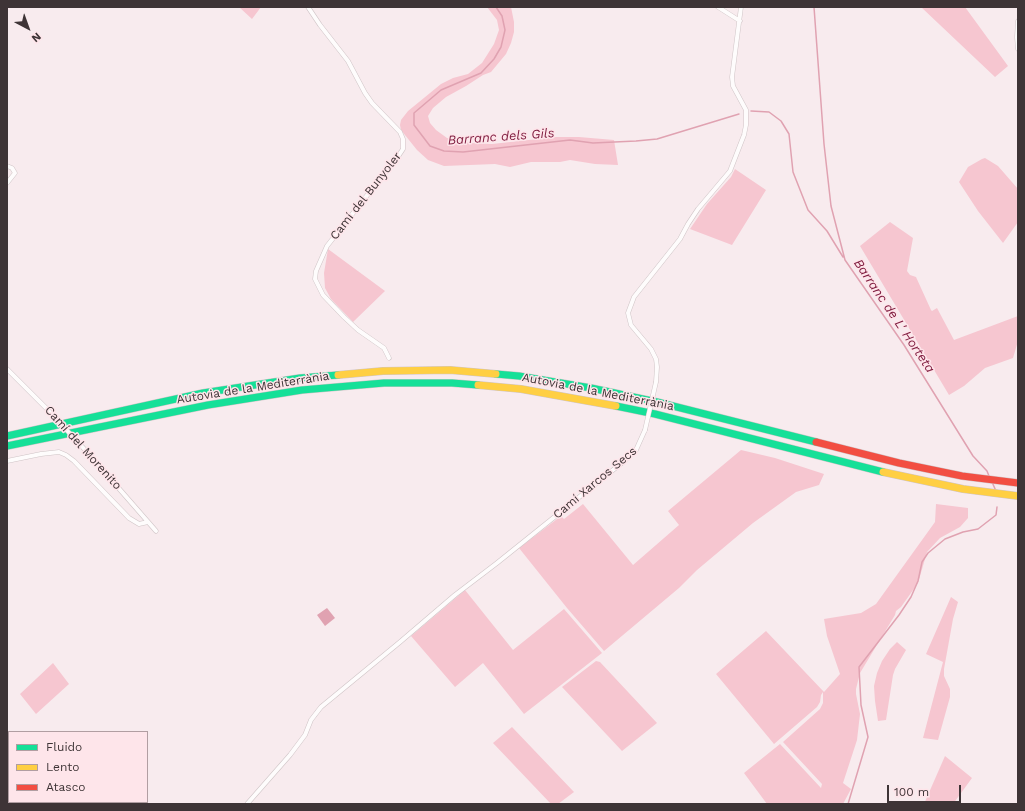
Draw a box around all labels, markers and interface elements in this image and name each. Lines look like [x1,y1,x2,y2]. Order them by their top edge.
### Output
north arrow [8,8,48,48]
text: N [29,30,44,45]
water label: Barranc dels Gils [447,125,555,149]
street label: Camí del Bunyoler [327,149,405,243]
water label: Barranc de L' Horteta [850,256,938,376]
street label: Autovia de la Mediterrània [176,369,330,407]
street label: Autovia de la Mediterrània [521,370,675,414]
street label: Camí del Morenito [42,403,124,493]
street label: Camí Xarcos Secs [550,444,640,522]
legend [8,731,148,803]
text: Fluido [46,740,82,754]
text: Lento [46,760,80,774]
scale bar [889,777,963,803]
text: Atasco [46,780,86,794]
text: 100 m [894,785,929,799]

